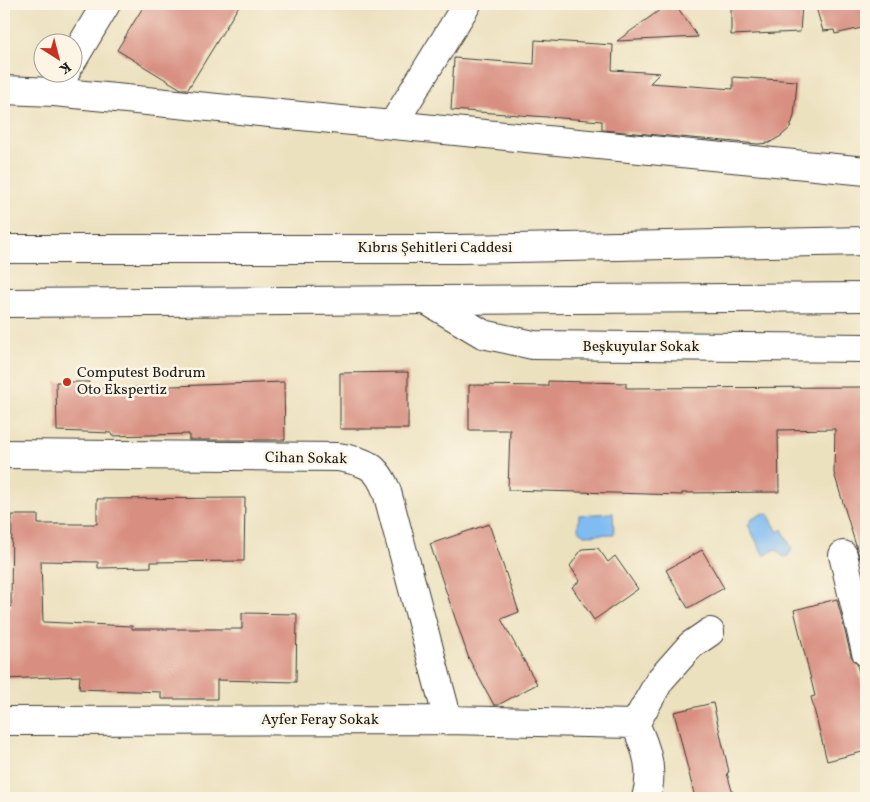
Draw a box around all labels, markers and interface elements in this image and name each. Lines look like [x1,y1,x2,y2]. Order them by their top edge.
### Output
north arrow [32,32,82,82]
text: K [55,57,74,78]
street label: Kıbrıs Şehitleri Caddesi [358,238,512,259]
street label: Beşkuyular Sokak [583,337,699,358]
place label: Computest Bodrum Oto Ekspertiz [77,363,206,401]
marker: Computest Bodrum Oto Ekspertiz [61,376,73,388]
street label: Cihan Sokak [265,448,347,470]
street label: Ayfer Feray Sokak [261,710,379,731]

